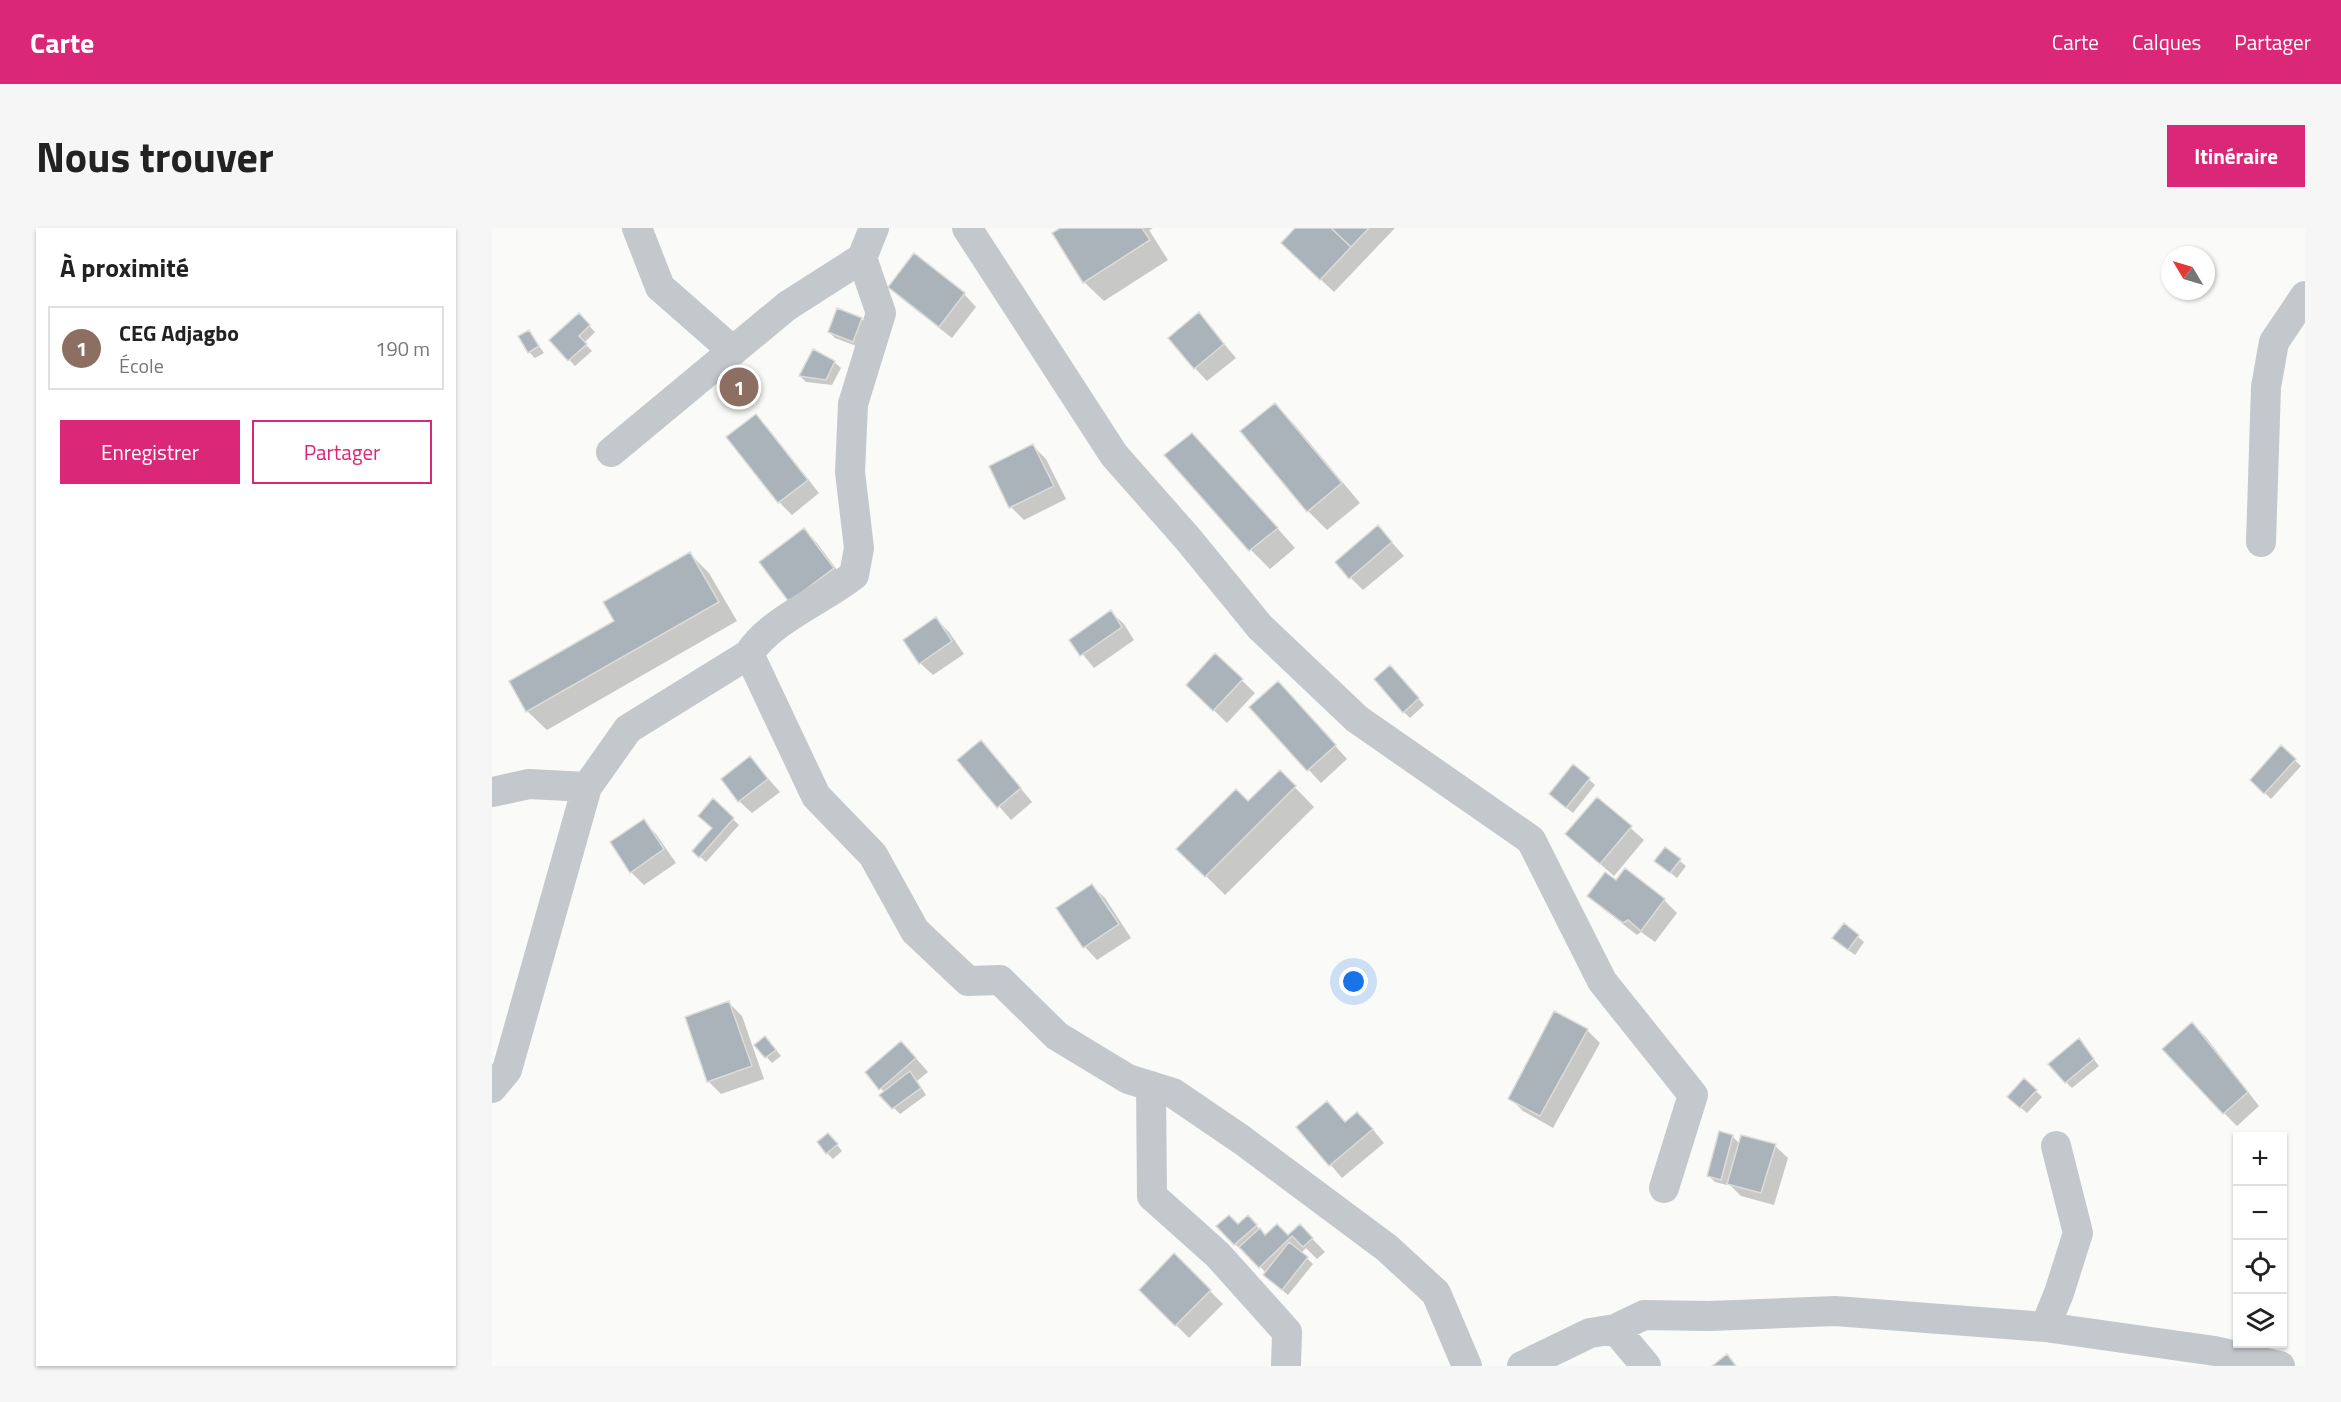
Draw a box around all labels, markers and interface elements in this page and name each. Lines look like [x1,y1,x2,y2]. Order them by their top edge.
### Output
text: Carte [30,21,94,64]
text: Carte [2052,26,2099,58]
text: Calques [2132,26,2201,58]
text: Partager [2234,26,2311,58]
text: Nous trouver [36,124,274,188]
button: Itinéraire [2167,125,2305,187]
north arrow [2161,246,2215,300]
text: À proximité [60,248,189,287]
text: CEG Adjagbo [119,316,239,350]
text: 1 [76,333,87,364]
text: 190 m [375,333,430,364]
text: École [119,350,164,381]
pin: 1 [720,364,758,410]
button: Enregistrer [60,420,240,484]
button: Partager [252,420,432,484]
your location [1339,967,1368,996]
map controls [2233,1132,2287,1348]
button: + [2233,1132,2287,1186]
button: − [2233,1186,2287,1240]
button: locate [2233,1240,2287,1294]
button: layers [2233,1294,2287,1348]

